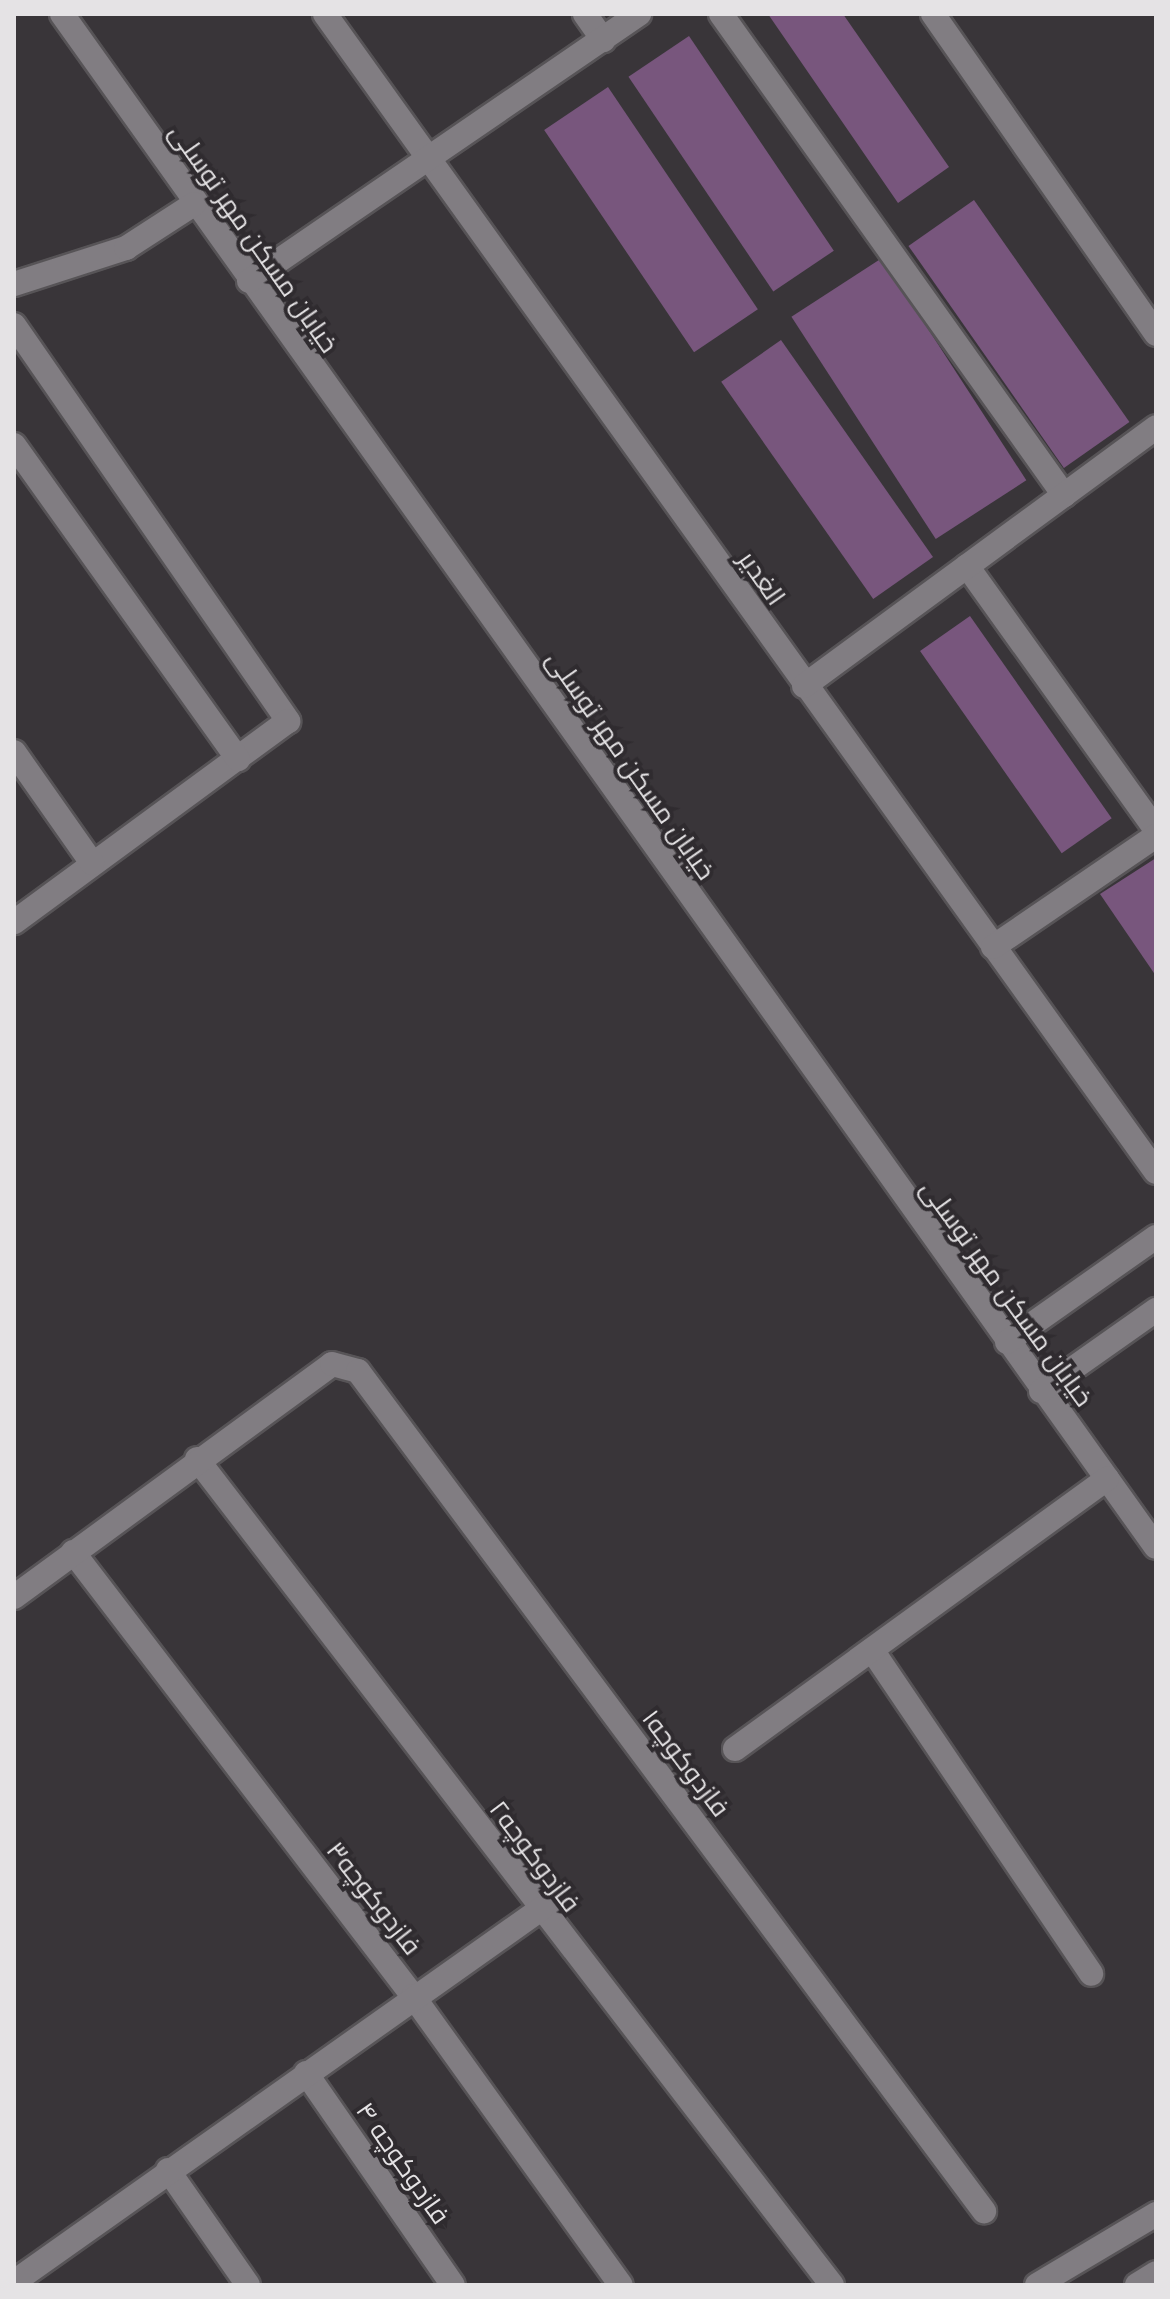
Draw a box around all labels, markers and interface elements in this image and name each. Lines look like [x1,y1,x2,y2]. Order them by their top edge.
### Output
street label: خیابان مسکن مهر توسلی [163,117,345,359]
street label: الغدیر [732,545,792,611]
street label: خیابان مسکن مهر توسلی [540,644,722,886]
street label: خیابان مسکن مهر توسلی [914,1174,1100,1412]
street label: فازدوکوچه۱ [636,1703,736,1823]
street label: فازدوکوچه۲ [483,1794,587,1918]
street label: فازدوکوچه۳ [320,1835,428,1961]
street label: فازدوکوچه ۴ [350,2096,456,2230]

